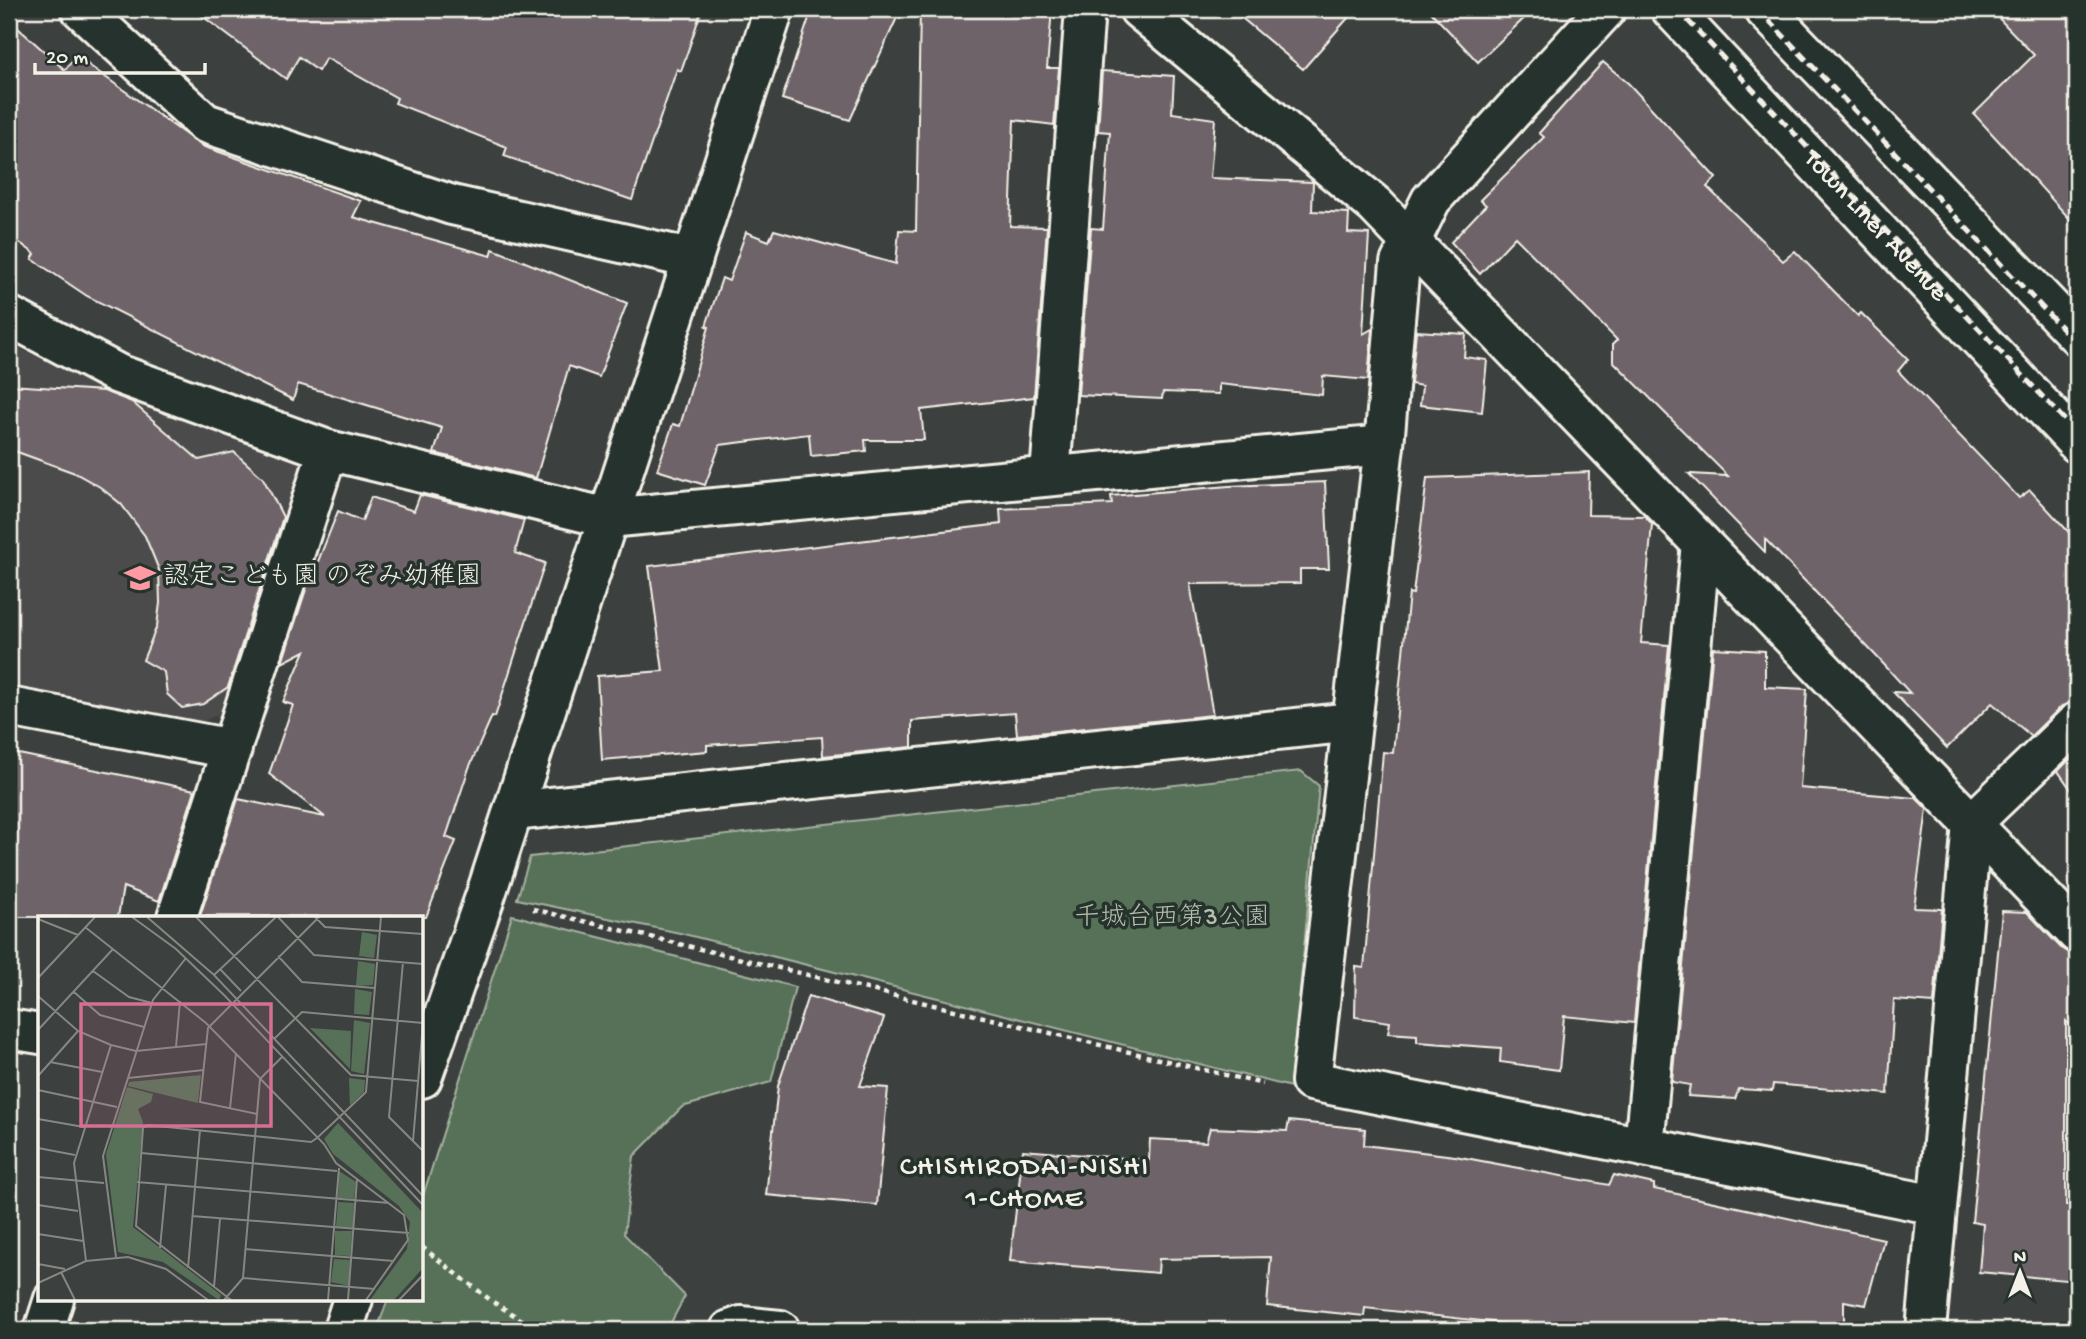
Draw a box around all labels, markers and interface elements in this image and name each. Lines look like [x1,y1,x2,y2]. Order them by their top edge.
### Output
scale bar [35,32,205,76]
text: 20 m [46,47,88,72]
street label: Town Liner Avenue [1795,143,1954,309]
school or university icon: 認定こども園 のぞみ幼稚園 [123,561,157,595]
place label: 認定こども園 のぞみ幼稚園 [163,562,481,594]
park label: 千城台西第3公園 [1074,902,1270,935]
inset map [38,916,424,1300]
district label: CHISHIRODAI-NISHI 1-CHOME [900,1152,1150,1217]
north arrow [1984,1238,2054,1308]
text: N [2014,1247,2026,1270]

